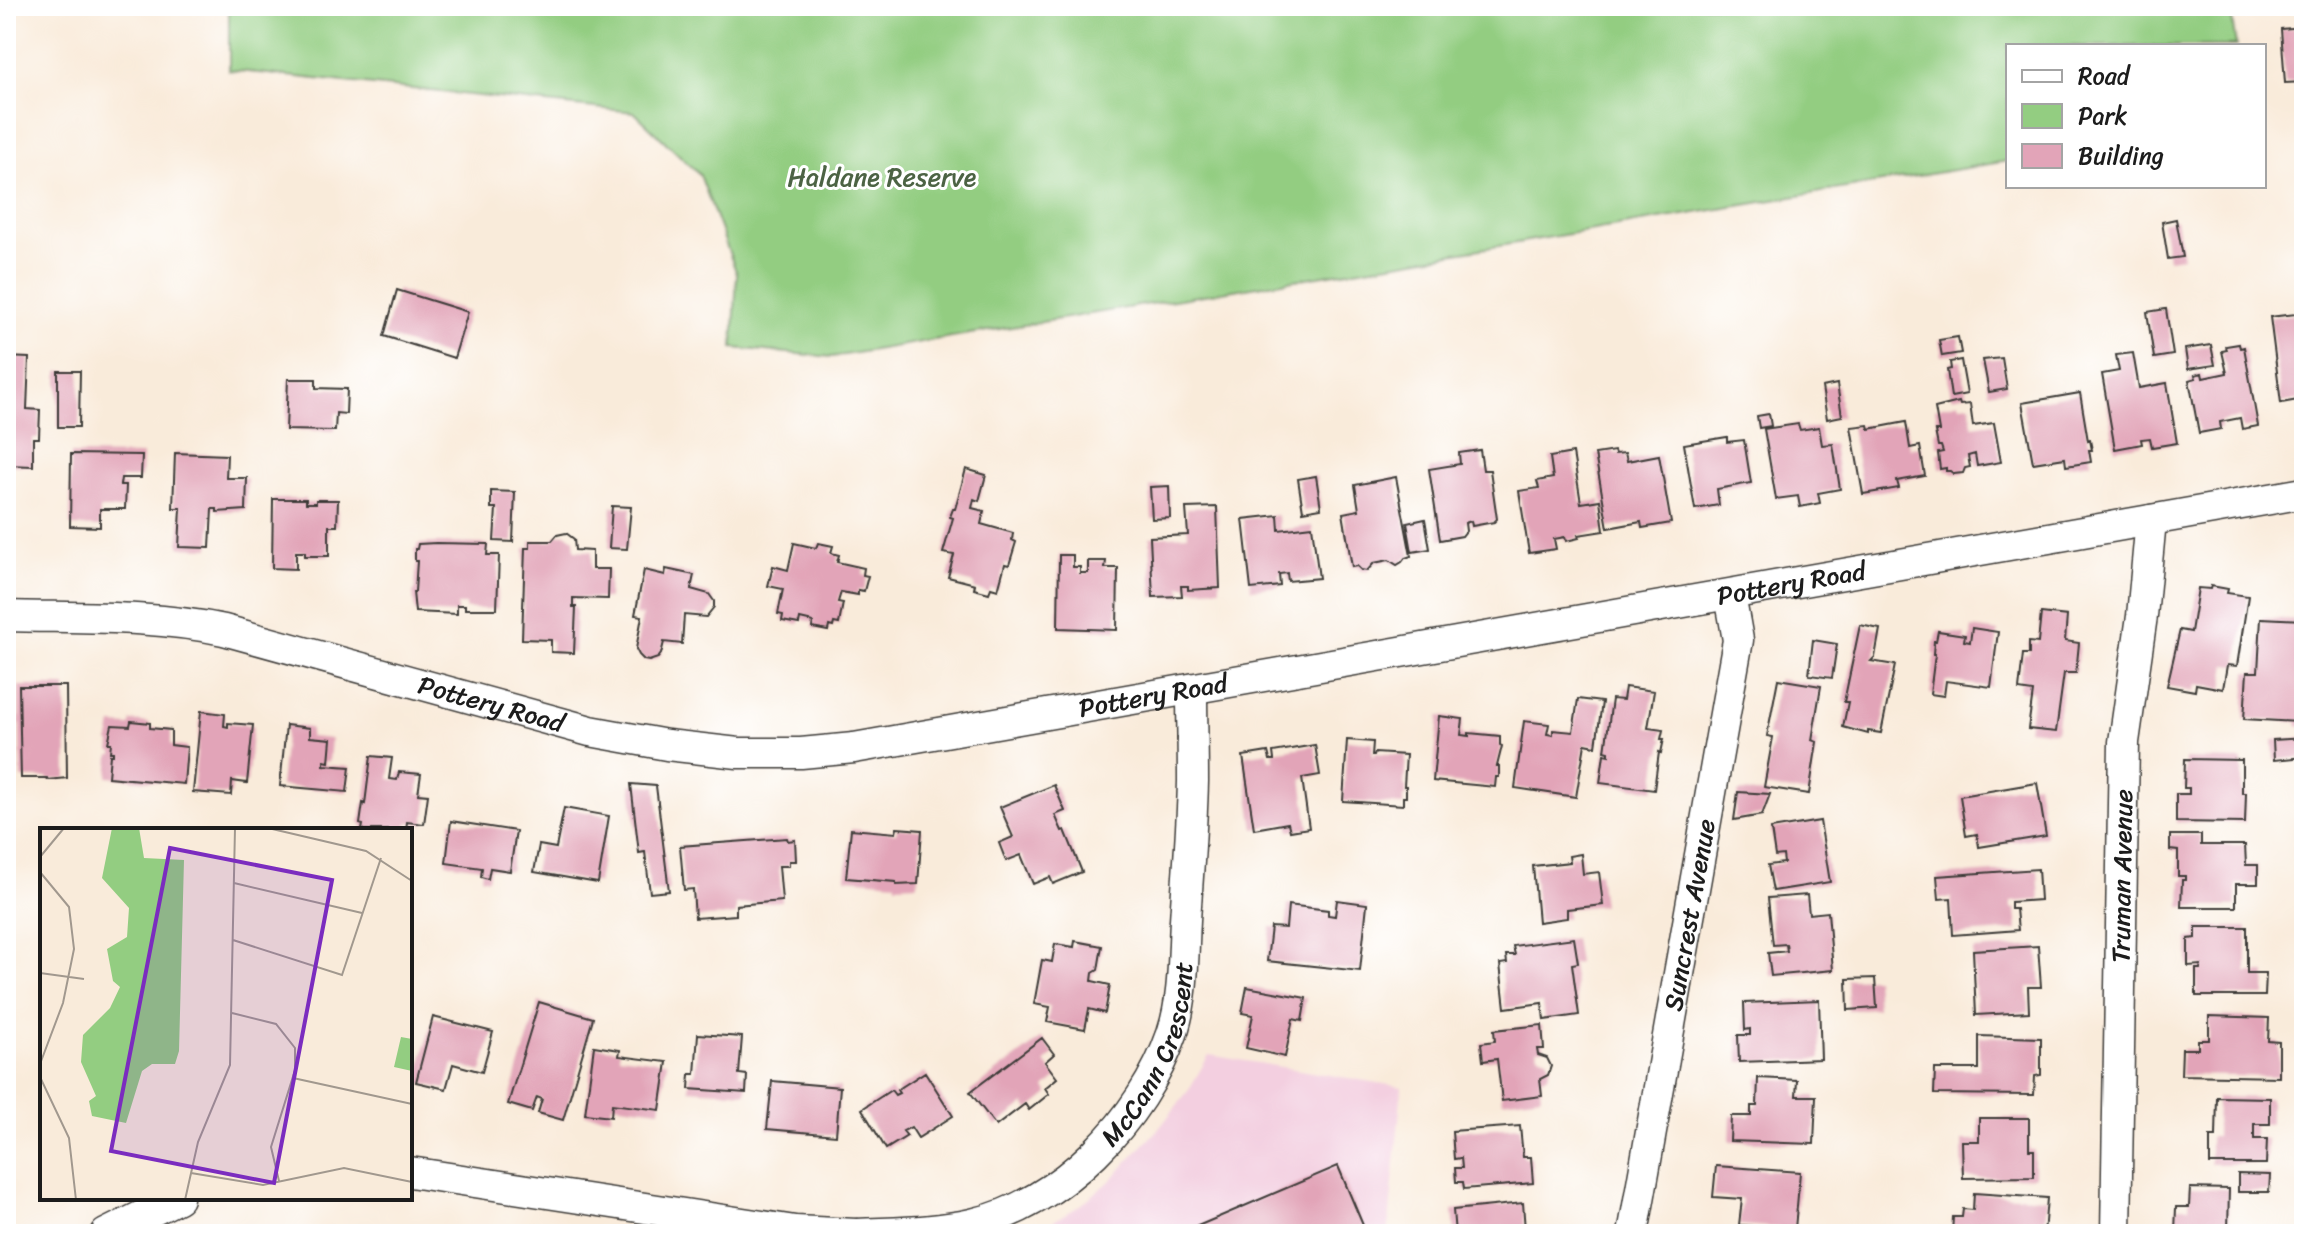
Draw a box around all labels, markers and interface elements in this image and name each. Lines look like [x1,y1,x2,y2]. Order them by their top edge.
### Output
legend [2006,44,2266,188]
text: Road [2078,55,2132,97]
text: Park [2078,95,2127,137]
text: Building [2078,135,2164,177]
park label: Haldane Reserve [788,154,977,200]
street label: Pottery Road [1713,547,1871,619]
street label: Pottery Road [1075,659,1233,731]
street label: Pottery Road [413,662,572,747]
street label: Truman Avenue [2097,789,2146,963]
street label: Suncrest Avenue [1650,815,1729,1015]
inset map [40,828,412,1200]
street label: McCann Crescent [1088,961,1206,1157]

